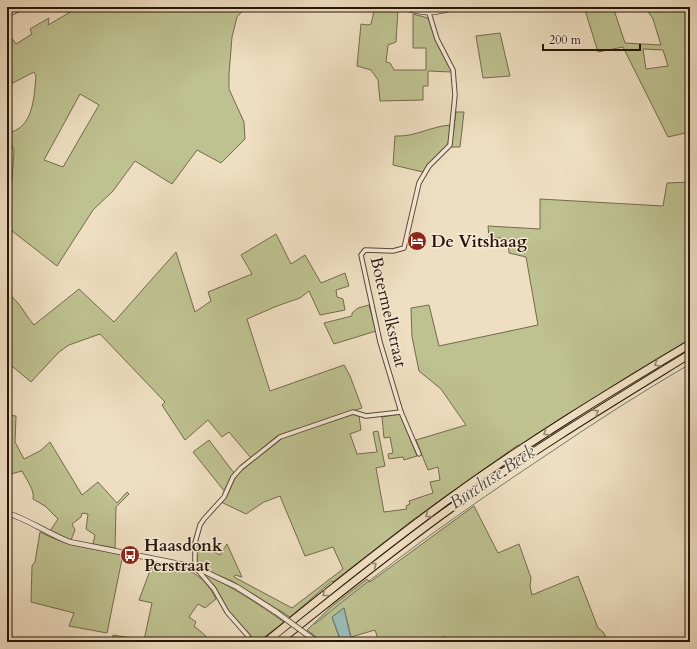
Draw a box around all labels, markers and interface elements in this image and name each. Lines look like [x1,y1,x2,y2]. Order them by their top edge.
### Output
scale bar [543,26,640,52]
text: 200 m [549,32,582,48]
hotel icon: De Vitshaag [406,230,428,252]
place label: De Vitshaag [431,230,528,253]
street label: Botermelkstraat [365,255,413,370]
one-way arrow [654,360,661,367]
one-way arrow [592,409,599,417]
one-way arrow [543,428,550,436]
water label: Burchtse Beek [444,439,540,515]
one-way arrow [425,510,432,518]
place label: Haasdonk Perstraat [144,534,223,577]
bus stop icon: Haasdonk Perstraat [119,544,141,566]
one-way arrow [370,563,377,570]
one-way arrow [322,589,329,596]

